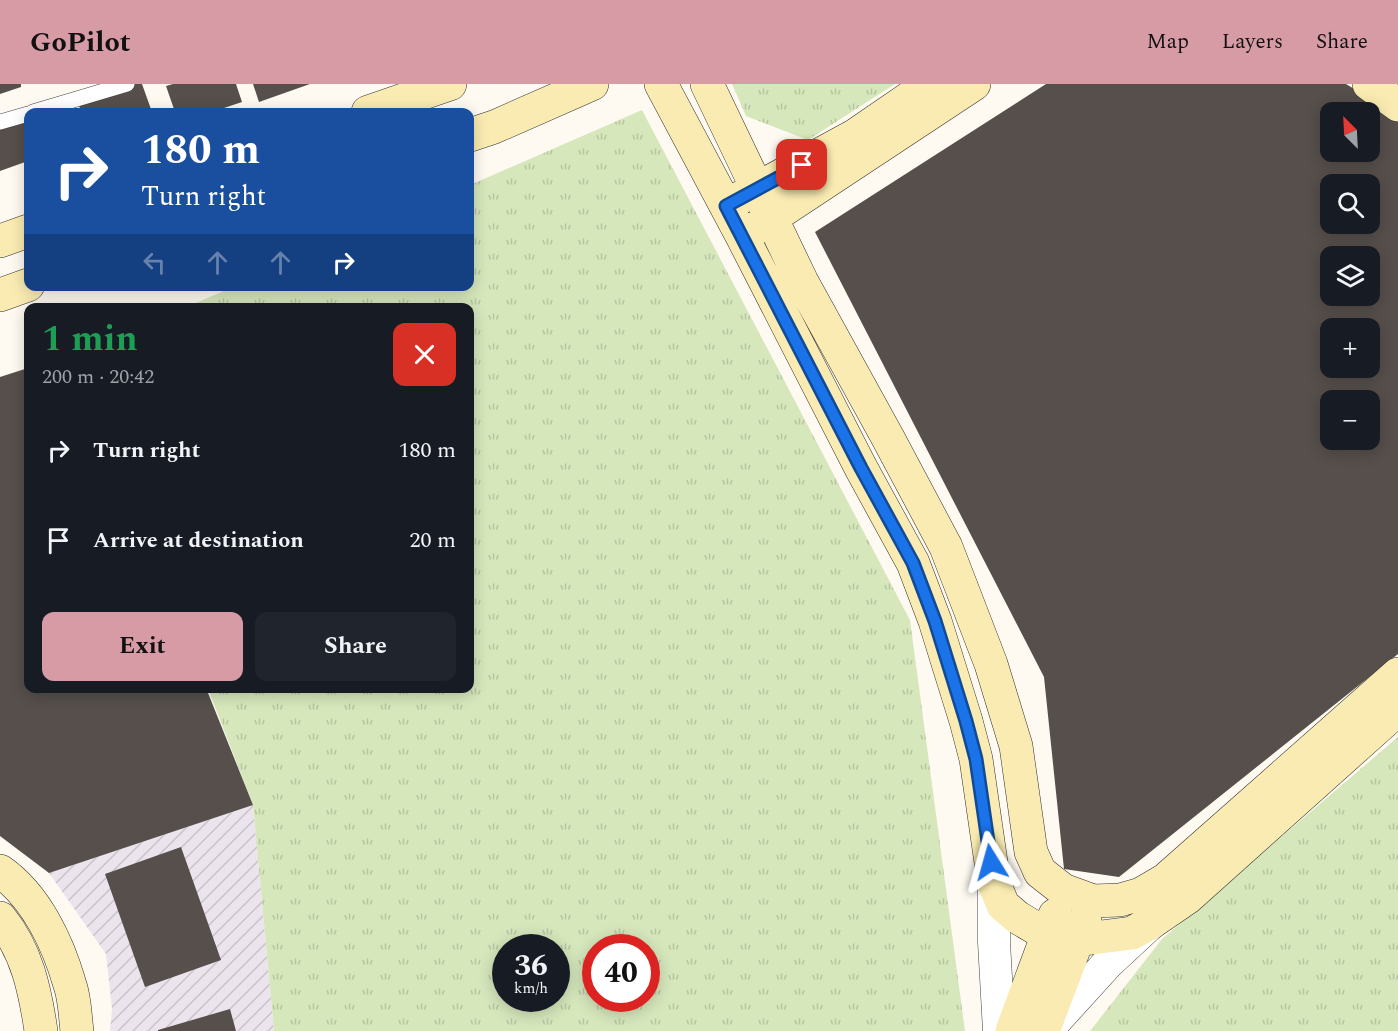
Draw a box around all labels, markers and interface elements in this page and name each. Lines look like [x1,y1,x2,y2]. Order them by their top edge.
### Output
text: GoPilot [30,21,131,64]
text: Map [1147,26,1189,58]
text: Layers [1222,26,1283,58]
text: Share [1316,26,1368,58]
north arrow [1320,102,1380,162]
map controls [1320,102,1380,450]
text: 180 m [141,119,260,182]
icon: right [42,132,120,210]
pin [776,139,827,190]
icon: arrive [785,148,818,181]
button: search [1320,174,1380,234]
text: Turn right [141,176,266,218]
icon: left [138,246,171,279]
icon: ahead [201,246,234,279]
icon: ahead [264,246,297,279]
icon: right [327,246,360,279]
button: layers [1320,246,1380,306]
text: 1 min [42,312,138,367]
button: + [1320,318,1380,378]
button: close [393,323,456,386]
text: 200 m · 20:42 [42,362,154,392]
button: − [1320,390,1380,450]
icon: right [42,434,75,467]
text: Turn right [93,434,200,467]
text: 180 m [399,434,456,467]
icon: arrive [42,524,75,557]
text: Arrive at destination [93,524,304,557]
text: 20 m [410,524,456,557]
button: Exit [42,612,243,681]
button: Share [255,612,456,681]
position arrow [959,830,1023,894]
speed limit sign: 40 [582,934,660,1012]
text: 36 [514,943,548,989]
text: km/h [514,977,548,1000]

